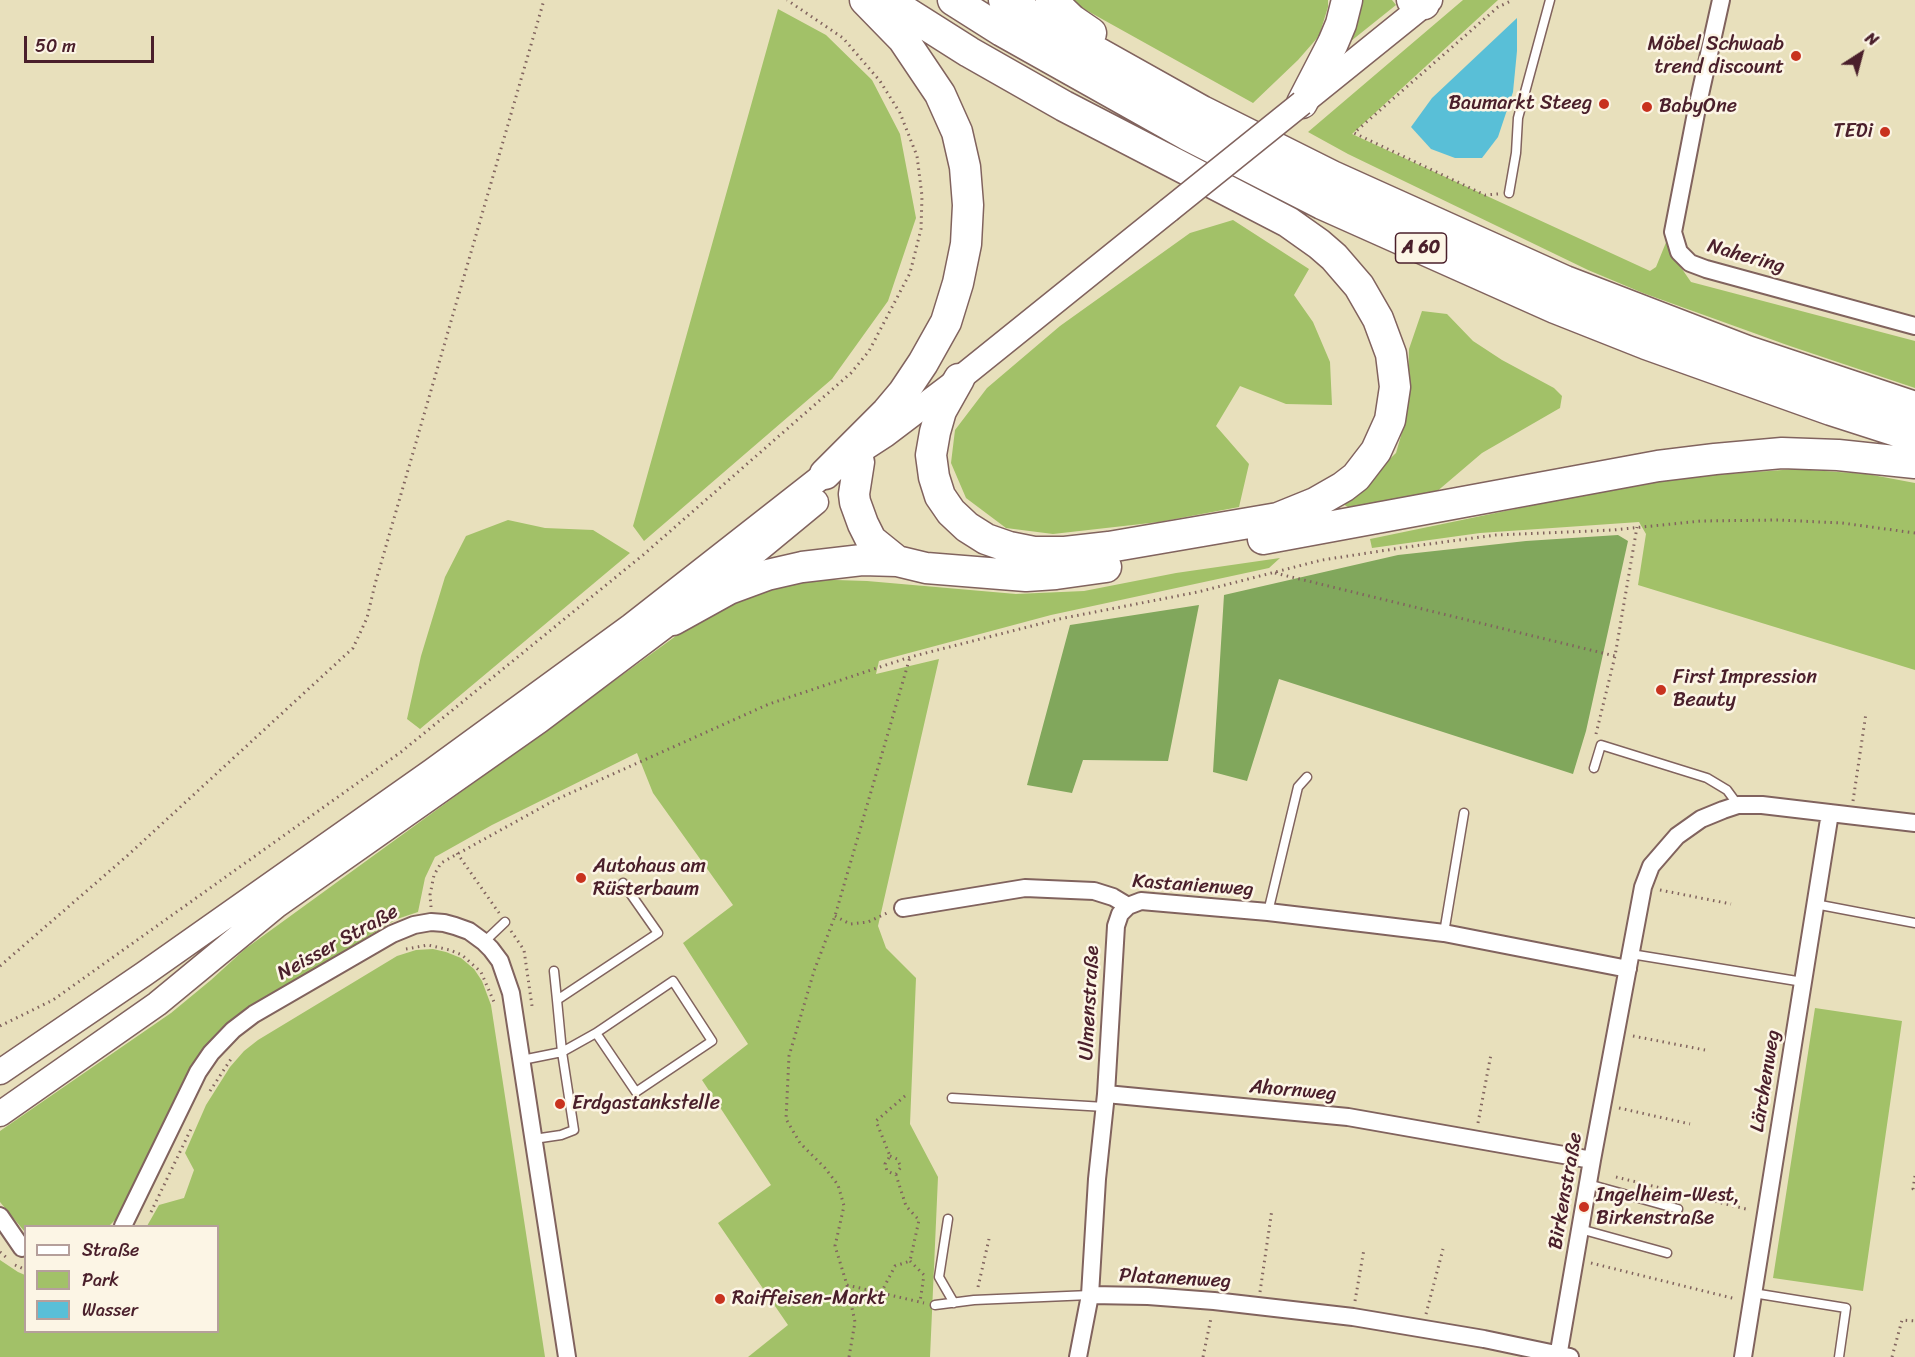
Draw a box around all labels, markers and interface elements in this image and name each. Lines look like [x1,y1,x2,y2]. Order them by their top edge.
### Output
scale bar [27,24,158,62]
north arrow [1831,24,1891,84]
text: N [1859,24,1885,54]
text: 50 m [35,30,76,62]
place label: Möbel Schwaab trend discount [1647,33,1784,80]
marker: Möbel Schwaab trend discount [1789,49,1803,63]
place label: Baumarkt Steeg [1449,92,1592,116]
place label: BabyOne [1659,95,1737,119]
marker: Baumarkt Steeg [1597,97,1611,111]
marker: BabyOne [1640,100,1654,114]
place label: TEDi [1833,120,1873,144]
marker: TEDi [1878,125,1892,139]
road number: A 60 [1396,233,1446,263]
street label: Nahering [1705,235,1787,279]
place label: First Impression Beauty [1673,666,1817,713]
marker: First Impression Beauty [1654,683,1668,697]
place label: Autohaus am Rüsterbaum [593,855,706,902]
street label: Kastanienweg [1131,870,1255,902]
marker: Autohaus am Rüsterbaum [574,871,588,885]
street label: Neisser Straße [273,900,403,986]
street label: Ulmenstraße [1075,945,1105,1061]
street label: Lärchenweg [1746,1028,1786,1134]
street label: Ahornweg [1249,1075,1337,1107]
place label: Erdgastankstelle [572,1092,720,1116]
marker: Erdgastankstelle [553,1097,567,1111]
street label: Birkenstraße [1544,1131,1588,1251]
place label: Ingelheim-West, Birkenstraße [1596,1184,1740,1231]
marker: Ingelheim-West, Birkenstraße [1577,1200,1591,1214]
legend [24,1225,219,1333]
text: Straße [82,1234,139,1266]
text: Park [82,1264,119,1296]
street label: Platanenweg [1118,1264,1232,1294]
place label: Raiffeisen-Markt [732,1287,886,1311]
marker: Raiffeisen-Markt [713,1292,727,1306]
text: Wasser [82,1294,138,1326]

